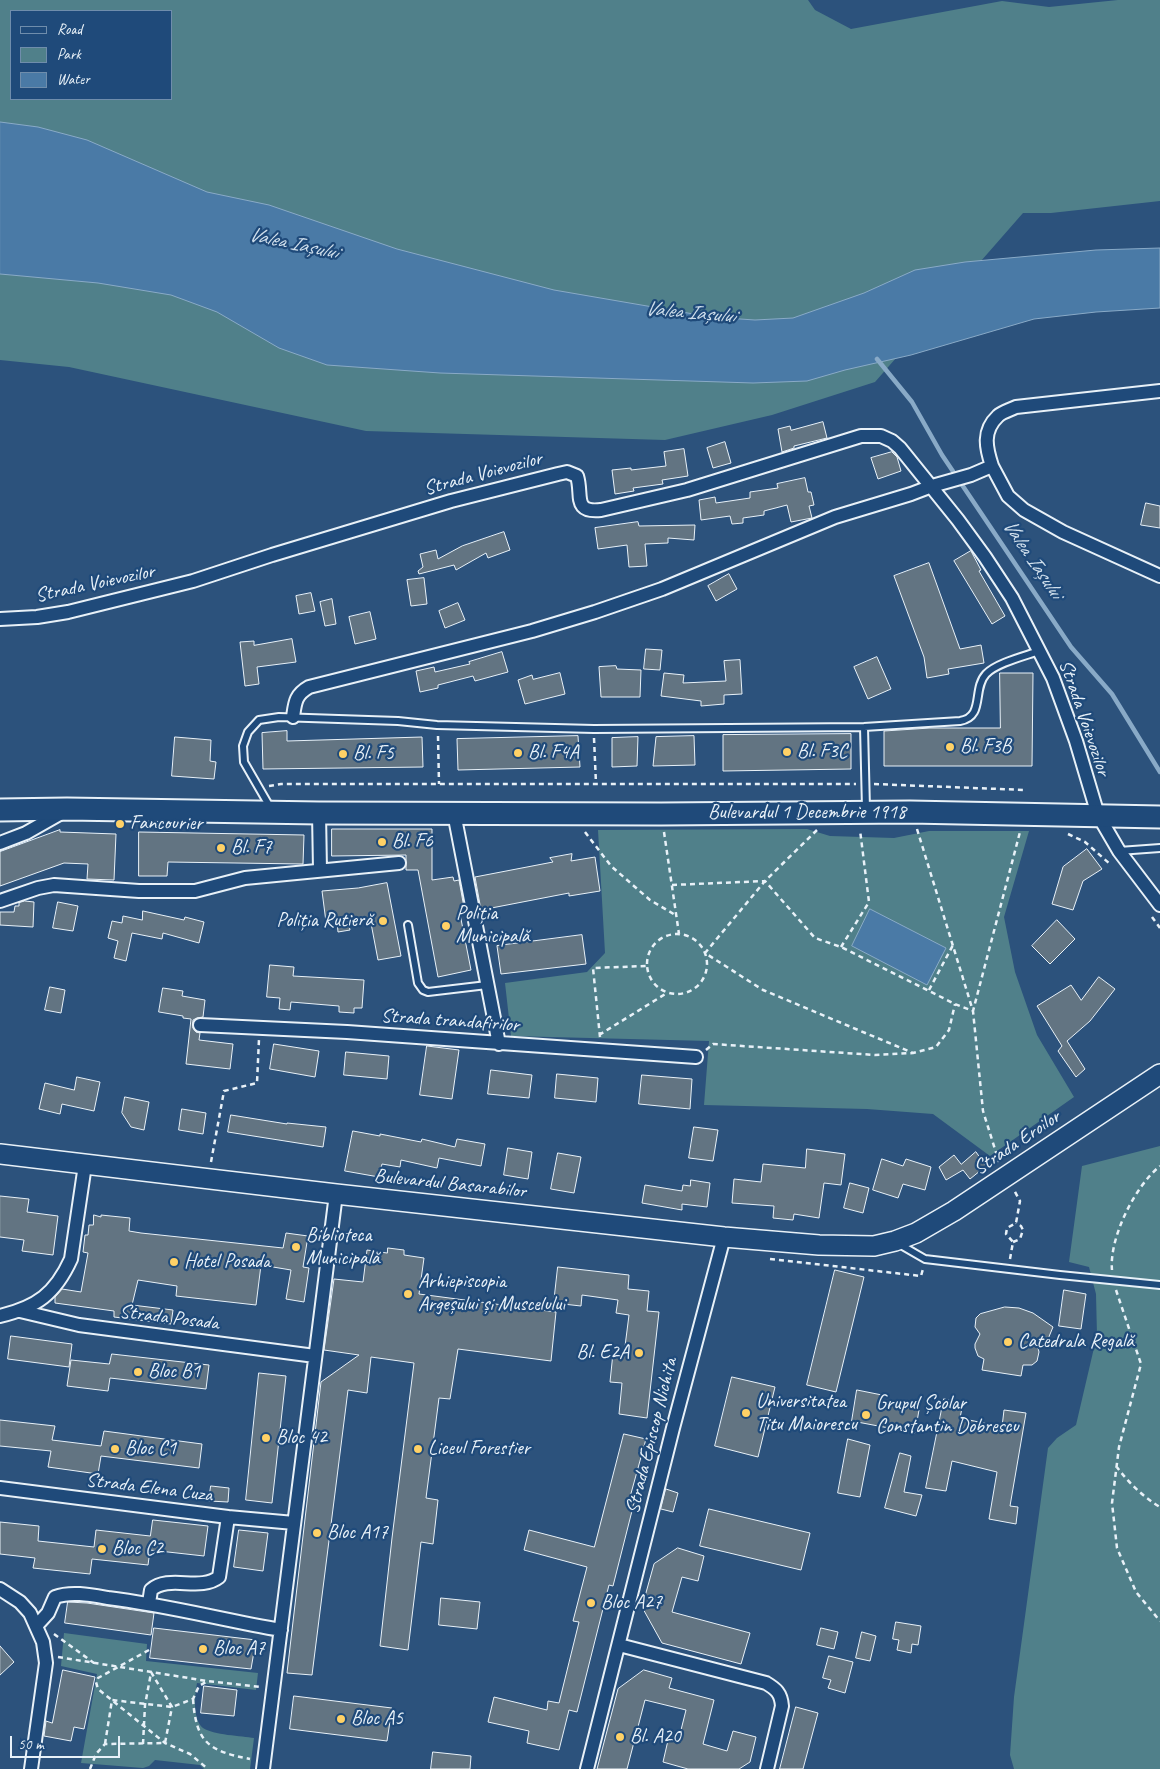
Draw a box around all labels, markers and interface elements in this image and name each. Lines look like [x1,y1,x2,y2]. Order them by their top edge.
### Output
legend [10,10,172,100]
text: Road [57,20,82,39]
text: Park [57,45,81,64]
text: Water [57,70,90,89]
water label: Valea Iașului [246,222,340,266]
water label: Valea Iașului [644,297,736,329]
street label: Strada Voievozilor [421,447,545,501]
water label: Valea Iașului [996,515,1068,603]
street label: Strada Voievozilor [33,560,157,608]
street label: Strada Voievozilor [1053,657,1115,779]
place label: Bl. F3B [960,735,1011,759]
place label: Bl. F3C [797,740,847,764]
place label: Bl. F4A [528,741,579,765]
marker: Bl. F3B [944,741,956,753]
place label: Bl. F5 [353,742,394,766]
marker: Bl. F3C [781,746,793,758]
marker: Bl. F4A [512,747,524,759]
marker: Bl. F5 [337,748,349,760]
street label: Bulevardul 1 Decembrie 1918 [708,801,906,825]
place label: Fancourier [130,812,202,836]
marker: Fancourier [114,818,126,830]
place label: Bl. F6 [392,830,433,854]
place label: Bl. F7 [231,836,272,860]
marker: Bl. F6 [376,836,388,848]
marker: Bl. F7 [215,842,227,854]
place label: Poliția Municipală [456,902,530,949]
place label: Poliția Rutieră [277,909,373,933]
marker: Poliția Rutieră [377,915,389,927]
marker: Poliția Municipală [440,920,452,932]
street label: Strada trandafirilor [380,1004,520,1038]
street label: Strada Eroilor [969,1105,1065,1181]
street label: Bulevardul Basarabilor [373,1164,527,1204]
place label: Biblioteca Municipală [306,1224,380,1271]
marker: Biblioteca Municipală [290,1241,302,1253]
place label: Hotel Posada [184,1250,270,1274]
marker: Hotel Posada [168,1256,180,1268]
place label: Arhiepiscopia Argeșului și Muscelului [418,1270,565,1317]
marker: Arhiepiscopia Argeșului și Muscelului [402,1288,414,1300]
street label: Strada Posada [118,1300,220,1336]
place label: Catedrala Regală [1018,1330,1134,1354]
marker: Catedrala Regală [1002,1336,1014,1348]
place label: Bl. E2A [577,1341,629,1365]
marker: Bl. E2A [633,1347,645,1359]
street label: Strada Episcop Nichita [621,1356,683,1516]
place label: Bloc B1 [148,1360,200,1384]
marker: Bloc B1 [132,1366,144,1378]
place label: Universitatea Titu Maiorescu [756,1390,857,1437]
place label: Grupul Școlar Constantin Dobrescu [876,1392,1019,1439]
marker: Universitatea Titu Maiorescu [740,1407,752,1419]
marker: Grupul Școlar Constantin Dobrescu [860,1409,872,1421]
place label: Bloc 42 [276,1426,327,1450]
marker: Bloc 42 [260,1432,272,1444]
place label: Bloc C1 [125,1437,176,1461]
place label: Liceul Forestier [428,1437,530,1461]
marker: Bloc C1 [109,1443,121,1455]
marker: Liceul Forestier [412,1443,424,1455]
street label: Strada Elena Cuza [84,1468,214,1508]
place label: Bloc A17 [327,1521,388,1545]
marker: Bloc A17 [311,1527,323,1539]
place label: Bloc C2 [112,1537,163,1561]
marker: Bloc C2 [96,1543,108,1555]
place label: Bloc A27 [601,1591,662,1615]
marker: Bloc A27 [585,1597,597,1609]
place label: Bloc A7 [213,1637,265,1661]
marker: Bloc A7 [197,1643,209,1655]
place label: Bloc A5 [351,1707,403,1731]
marker: Bloc A5 [335,1713,347,1725]
place label: Bl. A20 [630,1725,681,1749]
scale bar [12,1726,122,1758]
marker: Bl. A20 [614,1731,626,1743]
text: 50 m [18,1735,44,1754]

